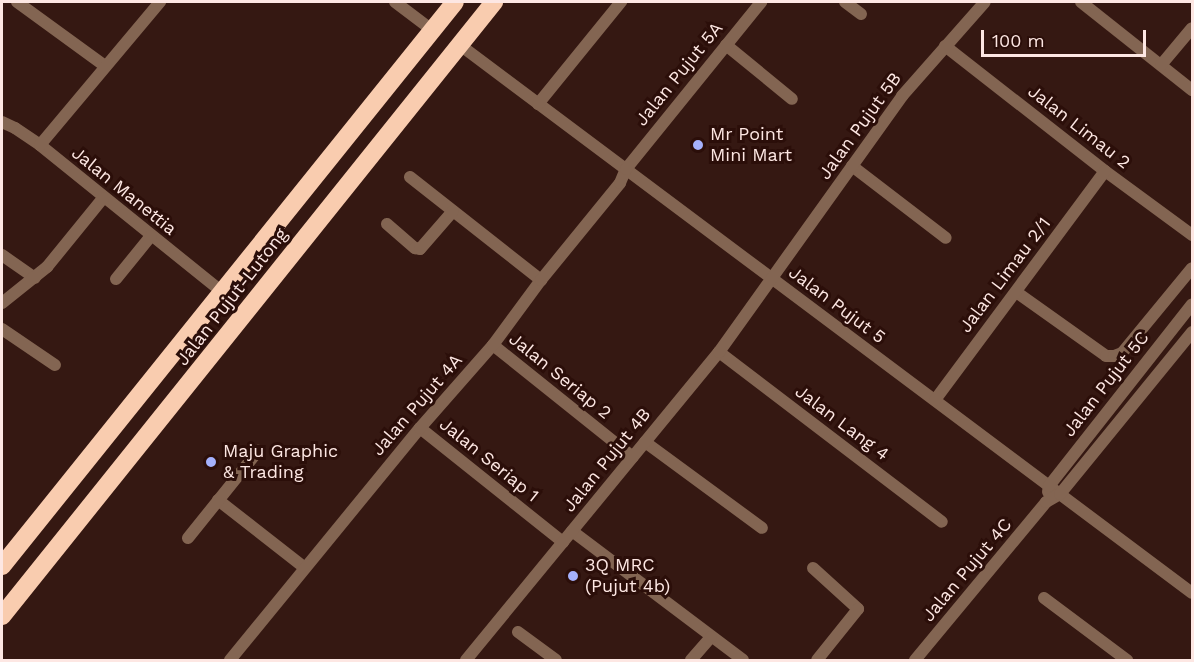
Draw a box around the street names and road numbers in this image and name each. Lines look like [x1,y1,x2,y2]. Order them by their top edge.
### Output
street label: Jalan Pujut 5A [631,18,727,130]
street label: Jalan Pujut 5B [814,68,906,184]
street label: Jalan Limau 2 [1024,80,1134,174]
street label: Jalan Manettia [67,142,181,240]
street label: Jalan Limau 2/1 [955,213,1055,337]
street label: Jalan Pujut-Lutong [172,224,292,370]
street label: Jalan Pujut 5 [785,262,889,348]
street label: Jalan Pujut 5C [1058,327,1154,441]
street label: Jalan Seriap 2 [505,328,615,424]
street label: Jalan Pujut 4A [367,350,467,460]
street label: Jalan Lang 4 [791,381,893,465]
street label: Jalan Pujut 4B [559,404,655,516]
street label: Jalan Seriap 1 [435,413,543,507]
street label: Jalan Pujut 4C [918,514,1016,626]

